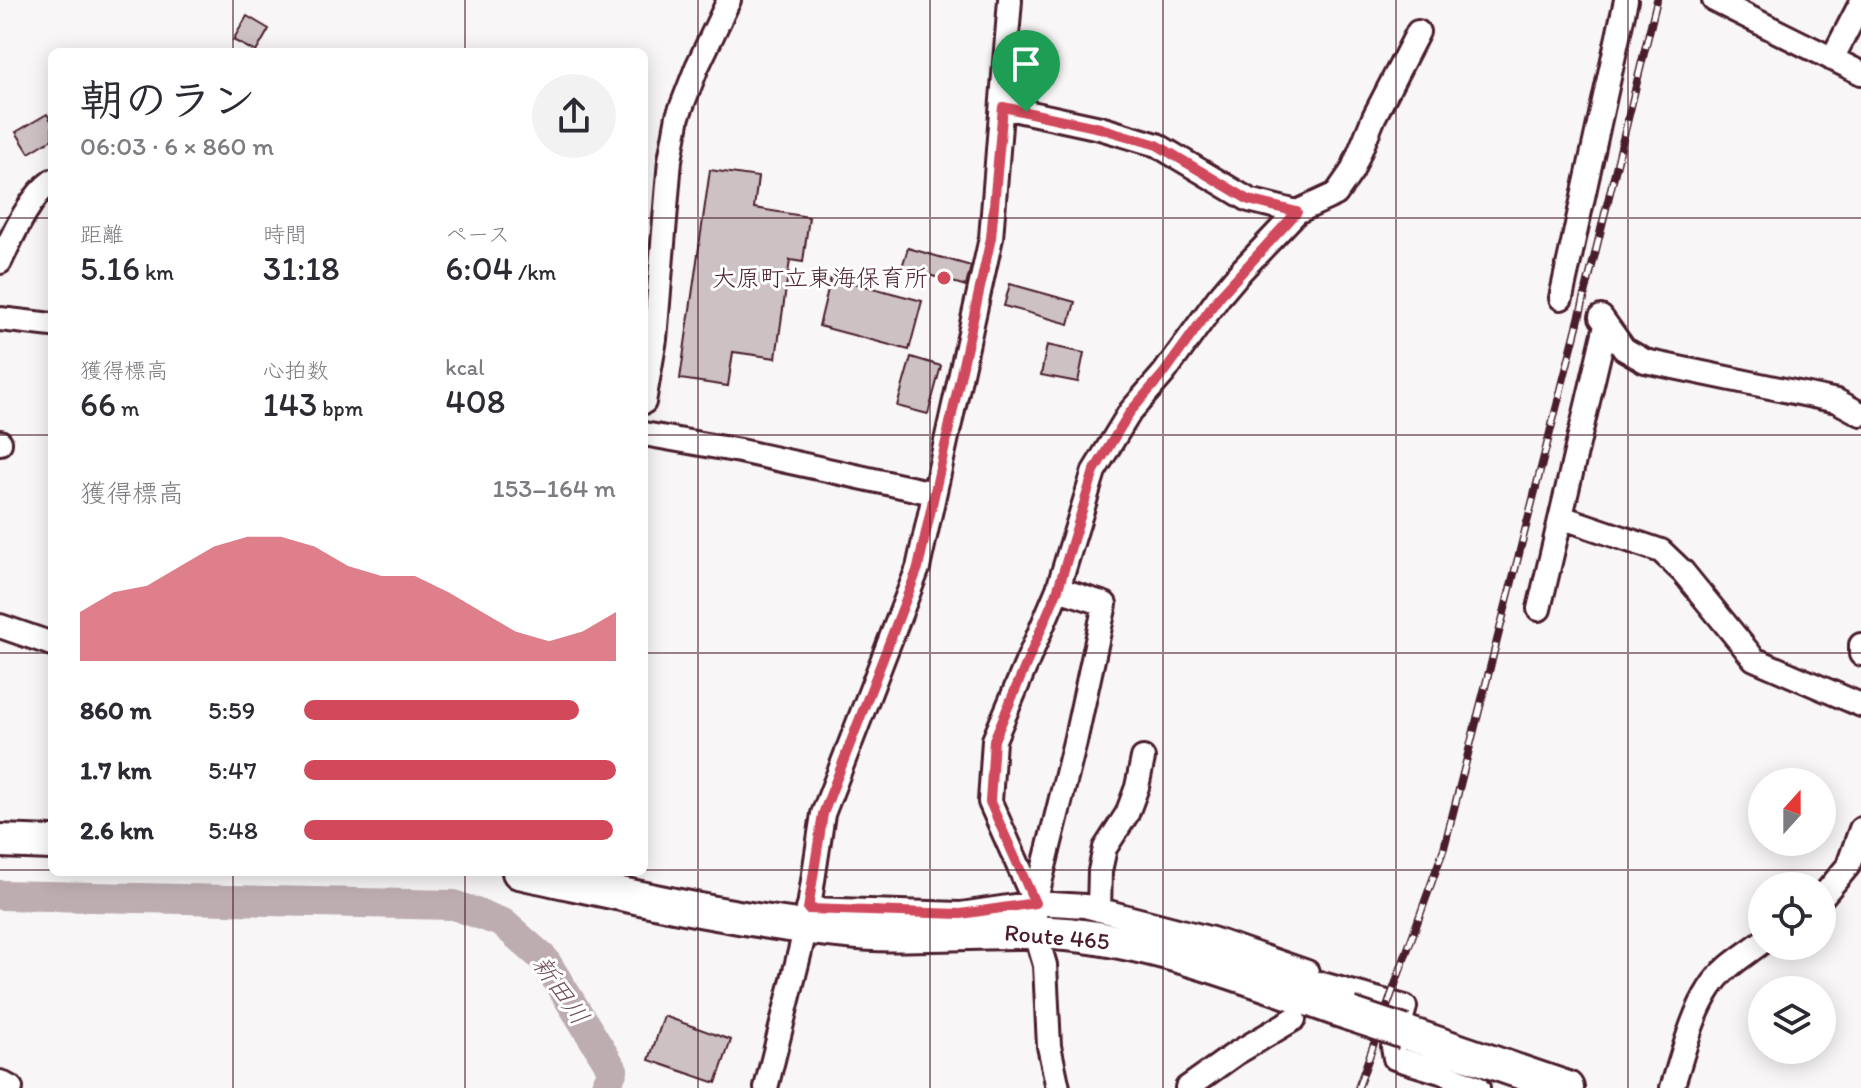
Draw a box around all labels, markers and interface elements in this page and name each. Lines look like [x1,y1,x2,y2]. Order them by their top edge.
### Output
pin [992,30,1060,112]
icon: arrive [1004,42,1048,86]
text: 朝のラン [80,73,256,126]
button: share [532,74,616,158]
text: 06:03 · 6 × 860 m [80,130,274,162]
text: 距離 [80,221,124,248]
text: 時間 [263,221,307,248]
text: ペース [445,221,510,248]
text: 5.16 [80,248,140,289]
text: 31:18 [263,248,340,289]
text: 6:04 [445,248,513,289]
text: km [140,259,174,286]
text: /km [513,259,556,286]
place label: 大原町立東海保育所 [712,263,928,292]
marker: 大原町立東海保育所 [935,269,953,287]
text: kcal [445,354,484,381]
text: 獲得標高 [80,357,168,384]
text: 心拍数 [263,357,329,384]
text: 408 [445,381,505,422]
text: 66 [80,384,116,425]
text: 143 [263,384,317,425]
text: m [116,395,139,422]
text: bpm [317,395,363,422]
text: 153–164 m [492,472,616,504]
text: 獲得標高 [80,477,184,509]
text: 860 m [80,694,152,726]
text: 5:59 [208,694,255,726]
text: 1.7 km [80,754,152,786]
text: 5:47 [208,754,257,786]
north arrow [1748,768,1836,856]
map controls [1748,768,1836,1064]
text: 2.6 km [80,814,154,846]
text: 5:48 [208,814,258,846]
button: locate [1748,872,1836,960]
street label: Route 465 [1003,917,1111,956]
water label: 新田川 [526,949,596,1031]
button: layers [1748,976,1836,1064]

